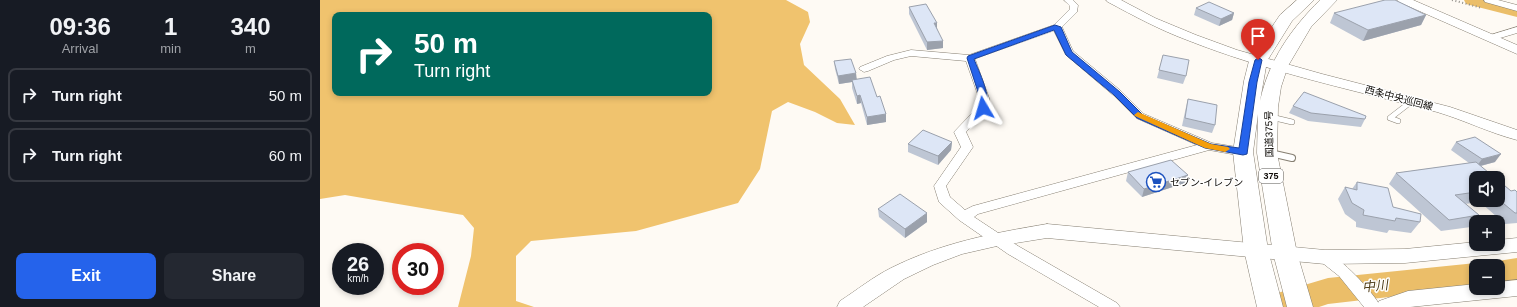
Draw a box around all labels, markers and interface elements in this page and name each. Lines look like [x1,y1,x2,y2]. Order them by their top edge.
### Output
text: 09:36 [49,13,111,40]
text: 1 [164,13,177,40]
text: 340 [231,13,271,40]
pin [1241,19,1275,60]
icon: arrive [1247,25,1269,47]
icon: right [348,28,400,80]
text: 50 m [414,28,478,59]
text: Arrival [62,41,99,56]
text: min [160,41,181,56]
text: m [245,41,256,56]
text: Turn right [414,61,490,81]
icon: right [18,84,40,106]
street label: 西条中央巡回線 [1364,84,1434,112]
text: Turn right [52,87,122,104]
text: 50 m [269,87,302,104]
position arrow [962,87,1004,129]
street label: 国道375号 [1263,111,1275,157]
icon: right [18,144,40,166]
text: Turn right [52,147,122,164]
text: 60 m [269,147,302,164]
road number: 375 [1259,169,1283,183]
supermarket icon: セブン-イレブン [1145,171,1167,193]
map controls [1469,171,1505,295]
button: sound [1469,171,1505,207]
place label: セブン-イレブン [1170,177,1243,188]
button: + [1469,215,1505,251]
speed limit sign: 30 [392,243,444,295]
button: Exit [16,253,156,299]
button: Share [164,253,304,299]
text: 26 [347,253,369,275]
button: − [1469,259,1505,295]
text: km/h [347,273,369,284]
water label: 中川 [1361,277,1391,295]

